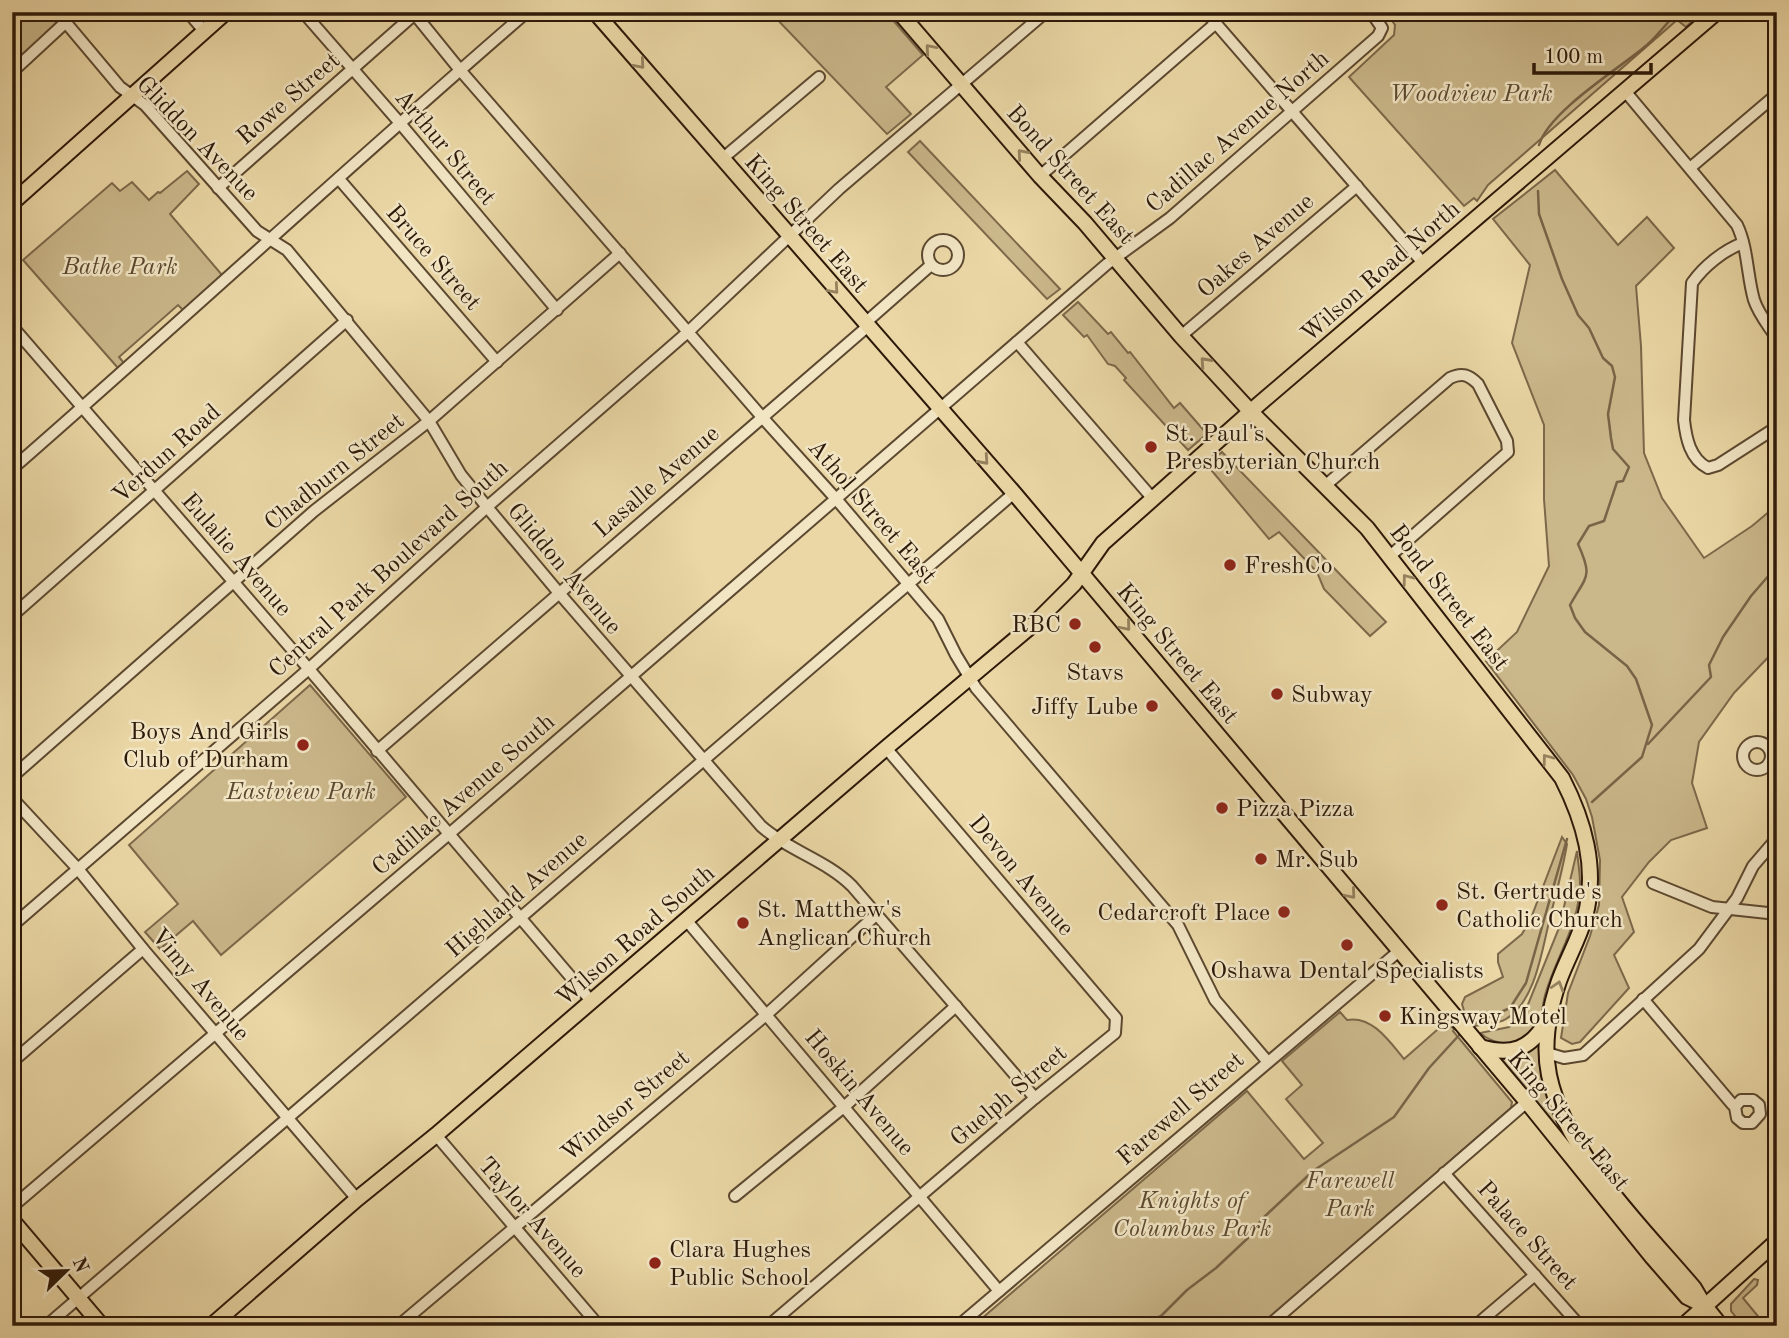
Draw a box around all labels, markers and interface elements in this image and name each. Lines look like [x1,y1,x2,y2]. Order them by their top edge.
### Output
scale bar [1534,32,1651,76]
one-way arrow [926,44,939,57]
street label: Cadillac Avenue North [1142,47,1334,218]
text: 100 m [1544,47,1603,68]
street label: Rowe Street [233,49,345,150]
one-way arrow [632,56,644,69]
street label: Gliddon Avenue [131,72,262,206]
park label: Woodview Park [1389,83,1553,107]
street label: Arthur Street [389,86,499,211]
street label: Bond Street East [1001,101,1138,250]
one-way arrow [1018,149,1030,162]
street label: King Street East [739,150,872,298]
street label: Oakes Avenue [1194,190,1319,303]
street label: Wilson Road North [1297,197,1465,348]
street label: Bruce Street [380,201,485,316]
park label: Bathe Park [61,256,178,280]
one-way arrow [826,281,838,294]
one-way arrow [1200,357,1213,370]
street label: Verdun Road [109,400,226,509]
street label: Chadburn Street [261,409,410,536]
street label: Lasalle Avenue [590,422,724,543]
place label: St. Paul's Presbyterian Church [1165,423,1380,475]
street label: Athol Street East [803,436,940,589]
marker: St. Paul's Presbyterian Church [1143,439,1159,455]
one-way arrow [976,451,988,464]
street label: Central Park Boulevard South [265,456,513,683]
street label: Eulalie Avenue [176,489,295,622]
street label: Gliddon Avenue [502,499,625,639]
street label: Bond Street East [1384,521,1513,676]
place label: FreshCo [1244,555,1333,579]
marker: FreshCo [1222,557,1238,573]
one-way arrow [1403,575,1416,587]
street label: King Street East [1111,580,1242,729]
place label: RBC [1011,614,1061,638]
marker: RBC [1067,616,1083,632]
one-way arrow [1118,618,1130,631]
marker: Stavs [1087,639,1103,655]
place label: Stavs [1066,662,1124,686]
place label: Subway [1291,684,1373,708]
marker: Subway [1269,686,1285,702]
place label: Jiffy Lube [1031,696,1138,720]
marker: Jiffy Lube [1144,698,1160,714]
street label: Cadillac Avenue South [369,710,560,881]
place label: Boys And Girls Club of Durham [123,721,289,773]
marker: Boys And Girls Club of Durham [295,737,311,753]
one-way arrow [1543,754,1556,766]
park label: Eastview Park [225,781,376,805]
place label: Pizza Pizza [1236,798,1354,822]
marker: Pizza Pizza [1214,800,1230,816]
street label: Devon Avenue [963,811,1078,941]
street label: Highland Avenue [442,828,592,963]
place label: Mr. Sub [1275,849,1358,873]
marker: Mr. Sub [1253,851,1269,867]
street label: Wilson Road South [553,862,720,1011]
place label: St. Gertrude's Catholic Church [1456,881,1623,933]
one-way arrow [1343,886,1355,899]
marker: St. Gertrude's Catholic Church [1434,897,1450,913]
place label: St. Matthew's Anglican Church [757,899,932,951]
place label: Cedarcroft Place [1097,902,1270,926]
marker: Cedarcroft Place [1276,904,1292,920]
marker: St. Matthew's Anglican Church [735,915,751,931]
street label: Vimy Avenue [146,924,253,1046]
marker: Oshawa Dental Specialists [1339,937,1355,953]
place label: Oshawa Dental Specialists [1210,960,1484,984]
one-way arrow [1550,981,1565,993]
place label: Kingsway Motel [1399,1006,1567,1030]
marker: Kingsway Motel [1377,1008,1393,1024]
street label: Hoskin Avenue [799,1026,918,1161]
street label: Guelph Street [947,1041,1072,1152]
street label: Windsor Street [558,1046,695,1167]
street label: King Street East [1502,1047,1633,1196]
street label: Farewell Street [1113,1048,1249,1171]
street label: Taylor Avenue [473,1153,590,1283]
park label: Farewell Park [1305,1170,1394,1222]
street label: Palace Street [1472,1177,1581,1295]
park label: Knights of Columbus Park [1113,1190,1271,1242]
north arrow [32,1236,102,1306]
place label: Clara Hughes Public School [669,1239,811,1291]
text: N [68,1255,91,1276]
marker: Clara Hughes Public School [647,1255,663,1271]

